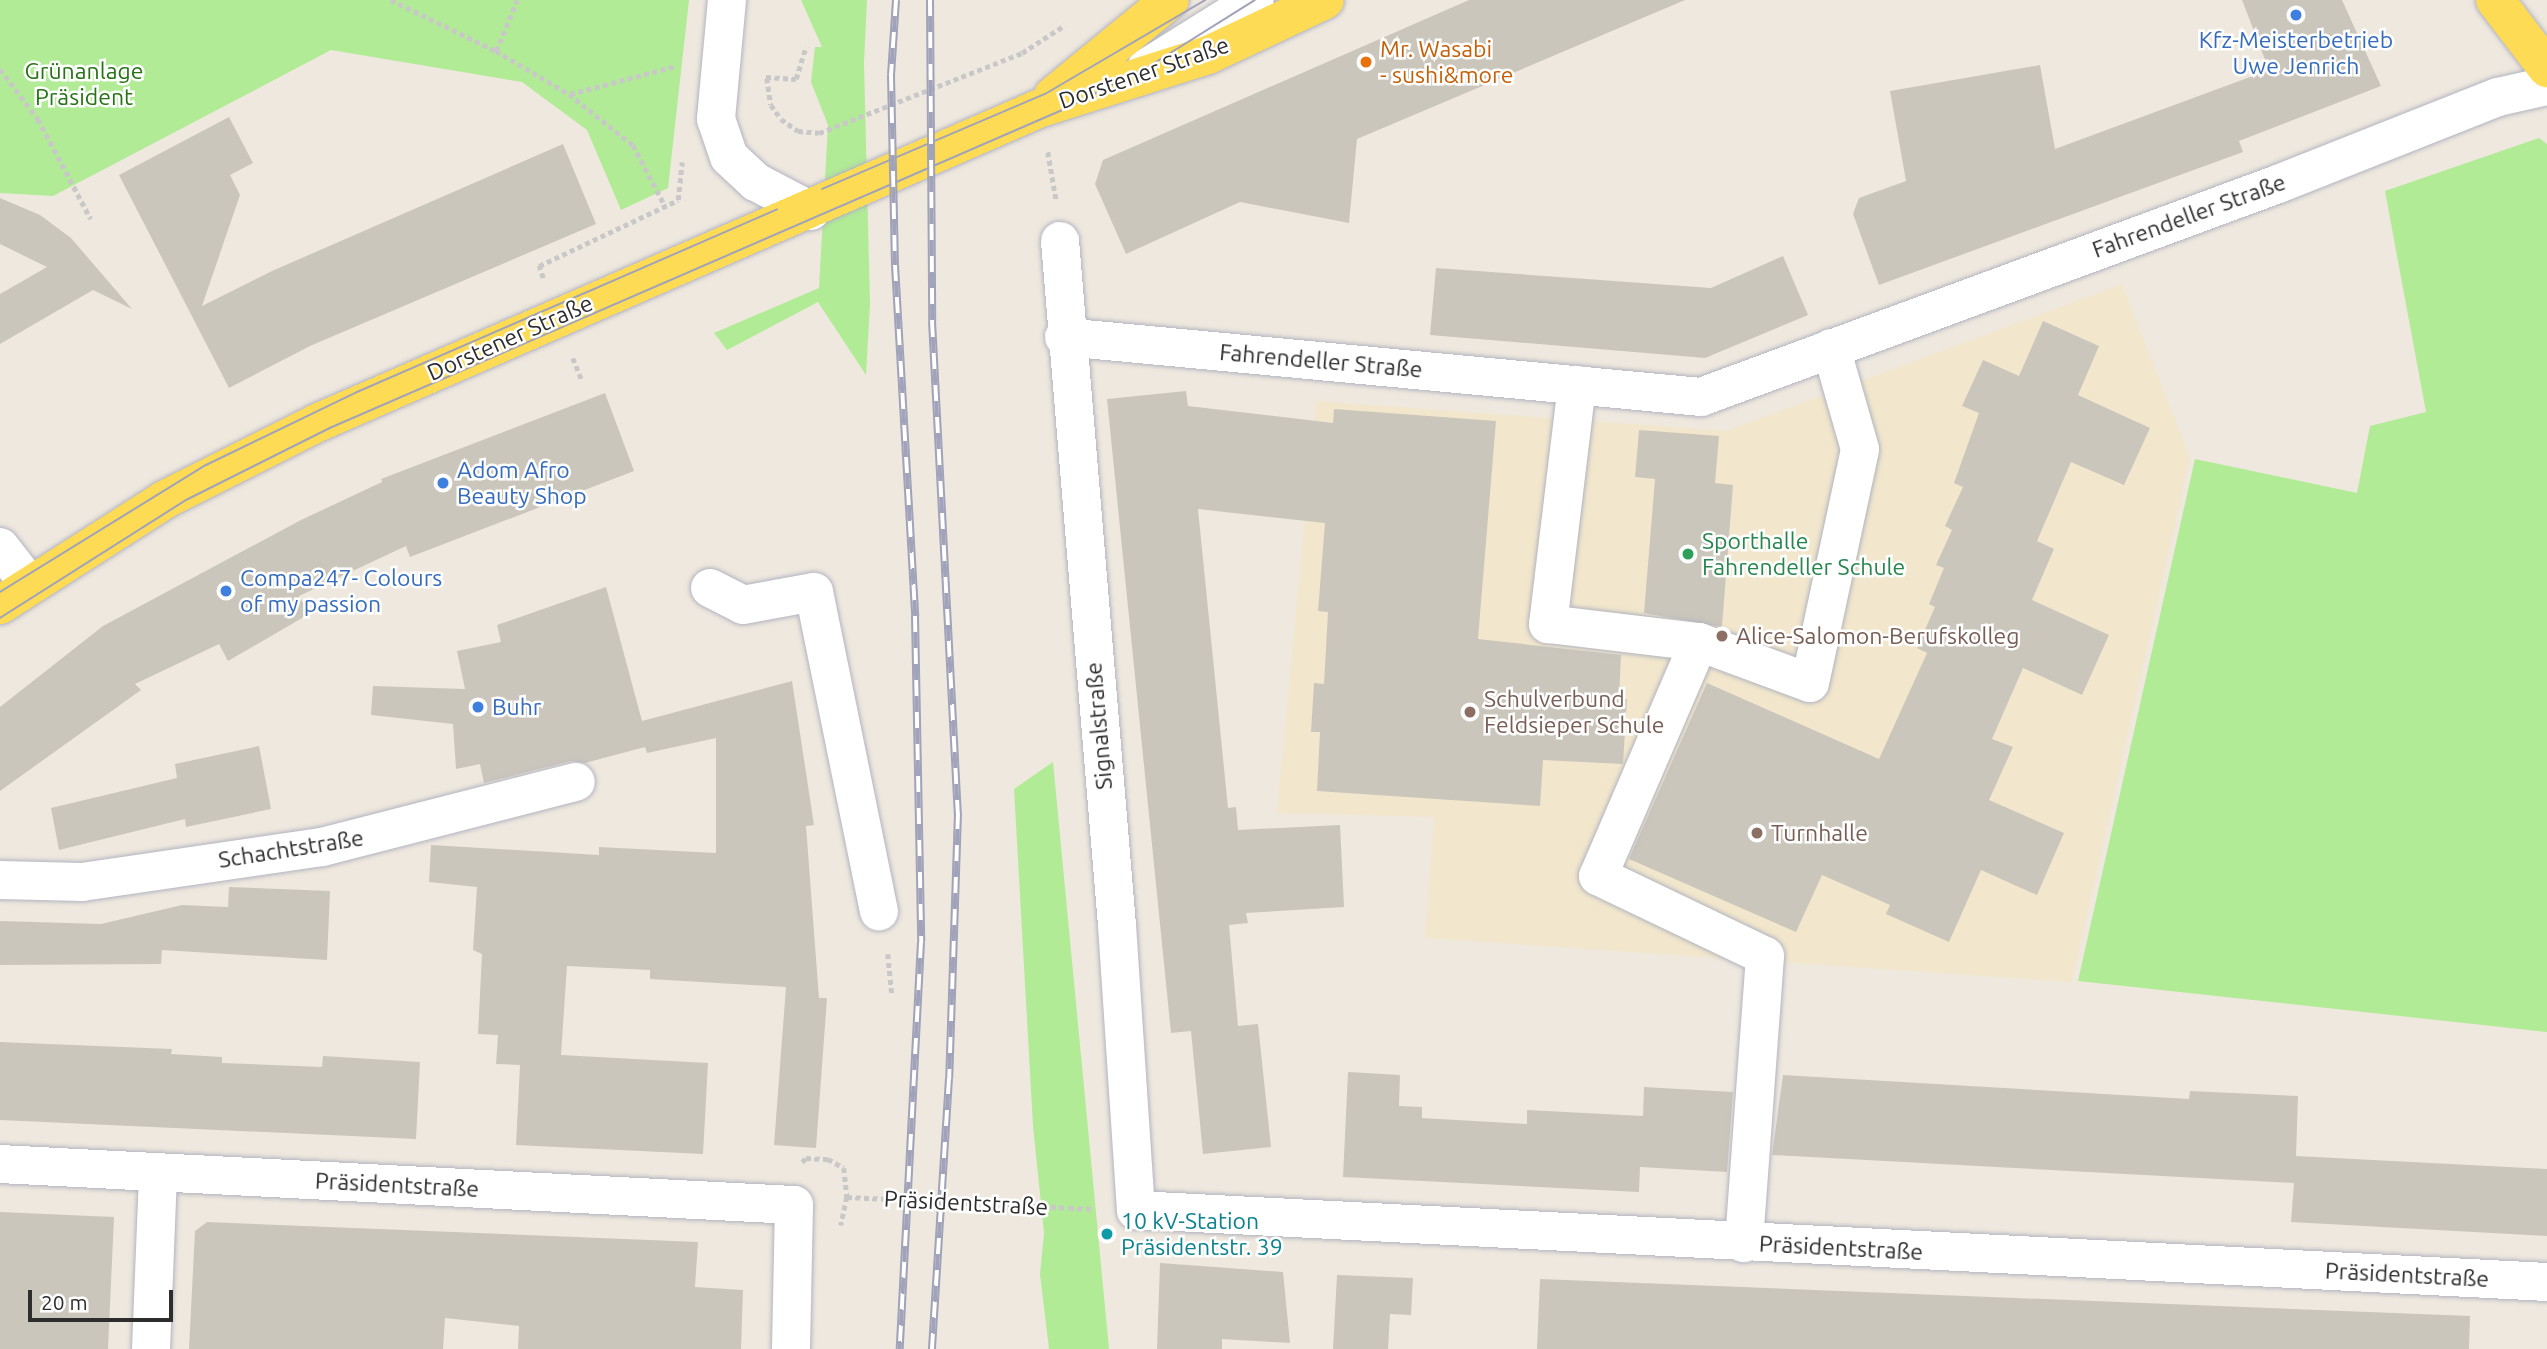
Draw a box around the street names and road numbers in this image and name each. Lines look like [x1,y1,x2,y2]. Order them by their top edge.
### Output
street label: Dorstener Straße [1055,31,1233,115]
street label: Fahrendeller Straße [2089,168,2289,264]
street label: Dorstener Straße [423,289,597,387]
street label: Fahrendeller Straße [1218,338,1424,384]
street label: Signalstraße [1080,661,1118,791]
street label: Schachtstraße [216,824,366,874]
street label: Präsidentstraße [314,1167,480,1203]
street label: Präsidentstraße [883,1185,1049,1221]
street label: Präsidentstraße [1758,1230,1924,1266]
street label: Präsidentstraße [2324,1257,2490,1293]

